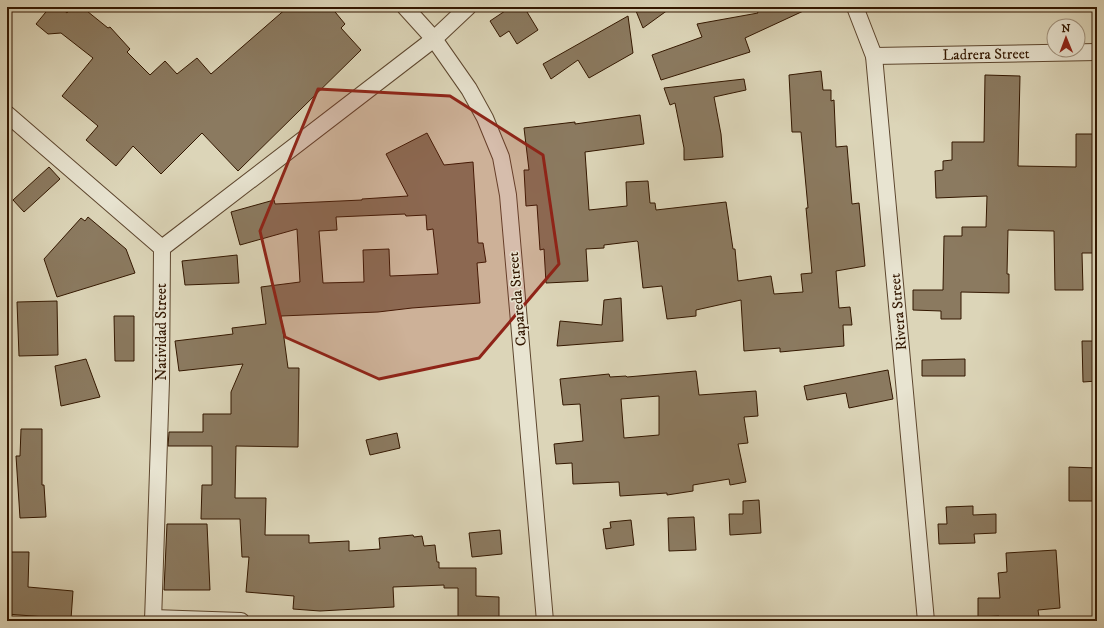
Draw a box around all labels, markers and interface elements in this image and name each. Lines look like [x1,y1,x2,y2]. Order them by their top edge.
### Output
north arrow [1046,18,1086,58]
text: N [1061,22,1070,36]
street label: Ladrera Street [942,44,1030,65]
street label: Capareda Street [504,251,531,347]
street label: Rivera Street [886,272,911,351]
street label: Natividad Street [152,283,171,381]

